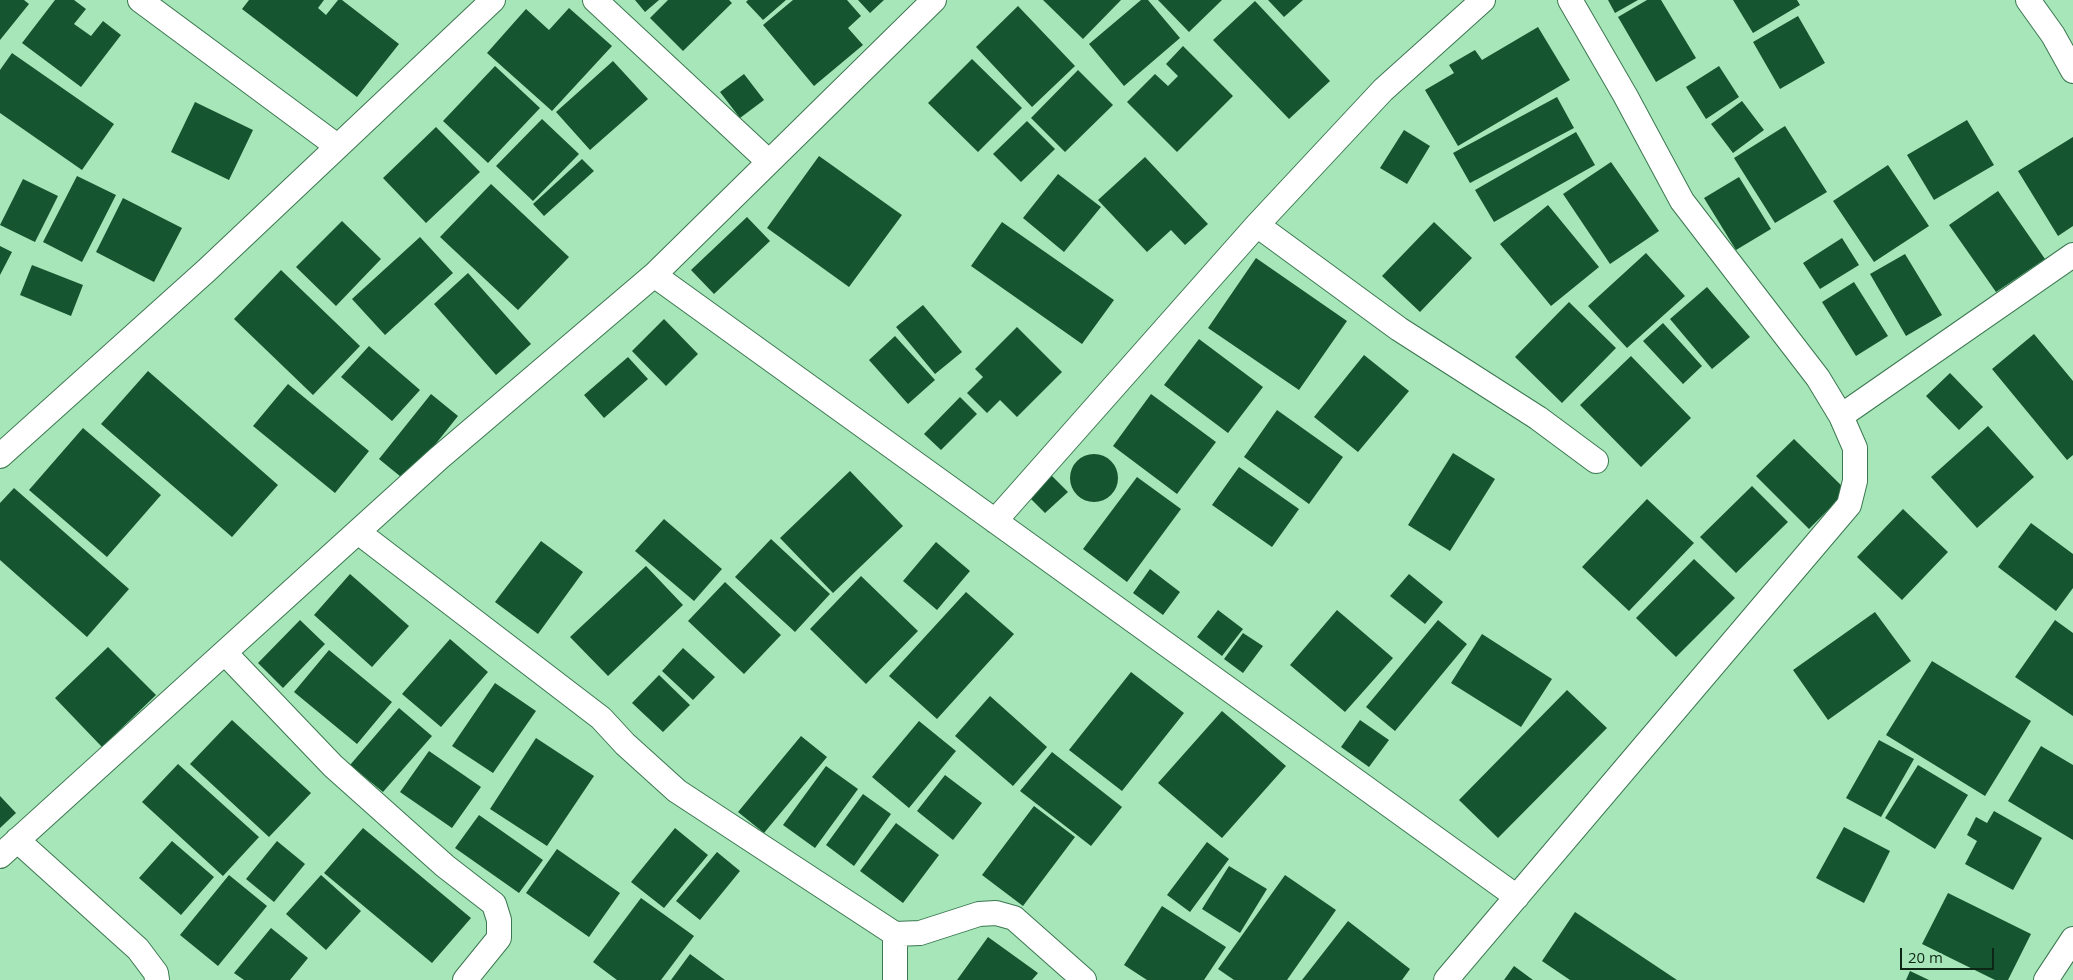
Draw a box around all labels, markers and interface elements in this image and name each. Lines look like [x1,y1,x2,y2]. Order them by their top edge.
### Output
scale bar [1903,938,1997,970]
text: 20 m [1908,947,1943,967]

